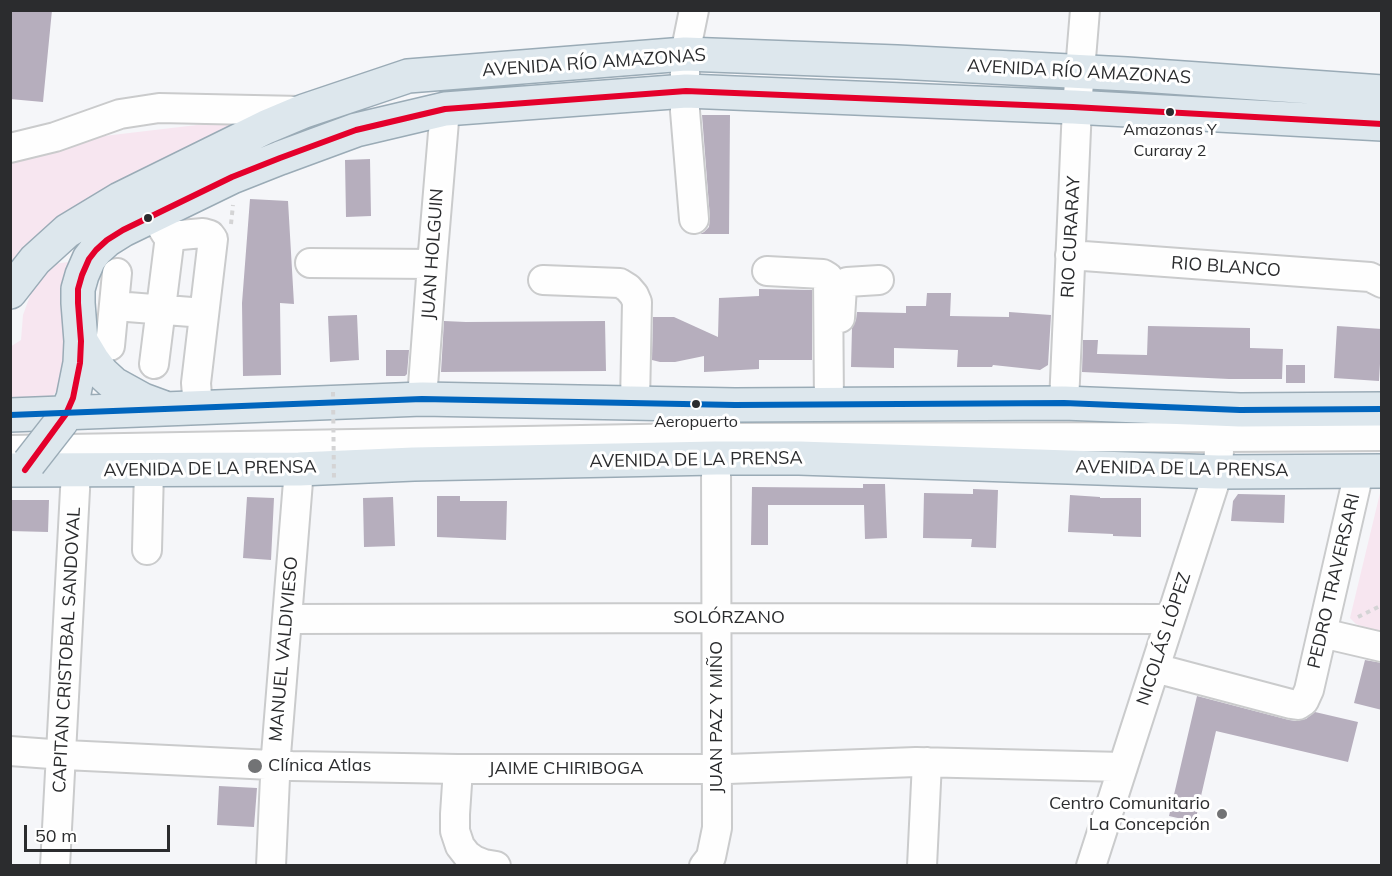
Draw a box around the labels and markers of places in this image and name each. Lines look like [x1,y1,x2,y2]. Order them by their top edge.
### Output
marker: Amazonas Y Curaray 2 [1164,106,1176,118]
place label: Amazonas Y Curaray 2 [1123,120,1217,158]
unlabelled marker [142,212,154,224]
marker: Aeropuerto [690,398,702,410]
place label: Aeropuerto [654,412,738,432]
place label: Clínica Atlas [268,755,371,777]
marker: Clínica Atlas [246,757,264,775]
place label: Centro Comunitario La Concepción [1049,793,1210,836]
marker: Centro Comunitario La Concepción [1215,807,1229,821]

